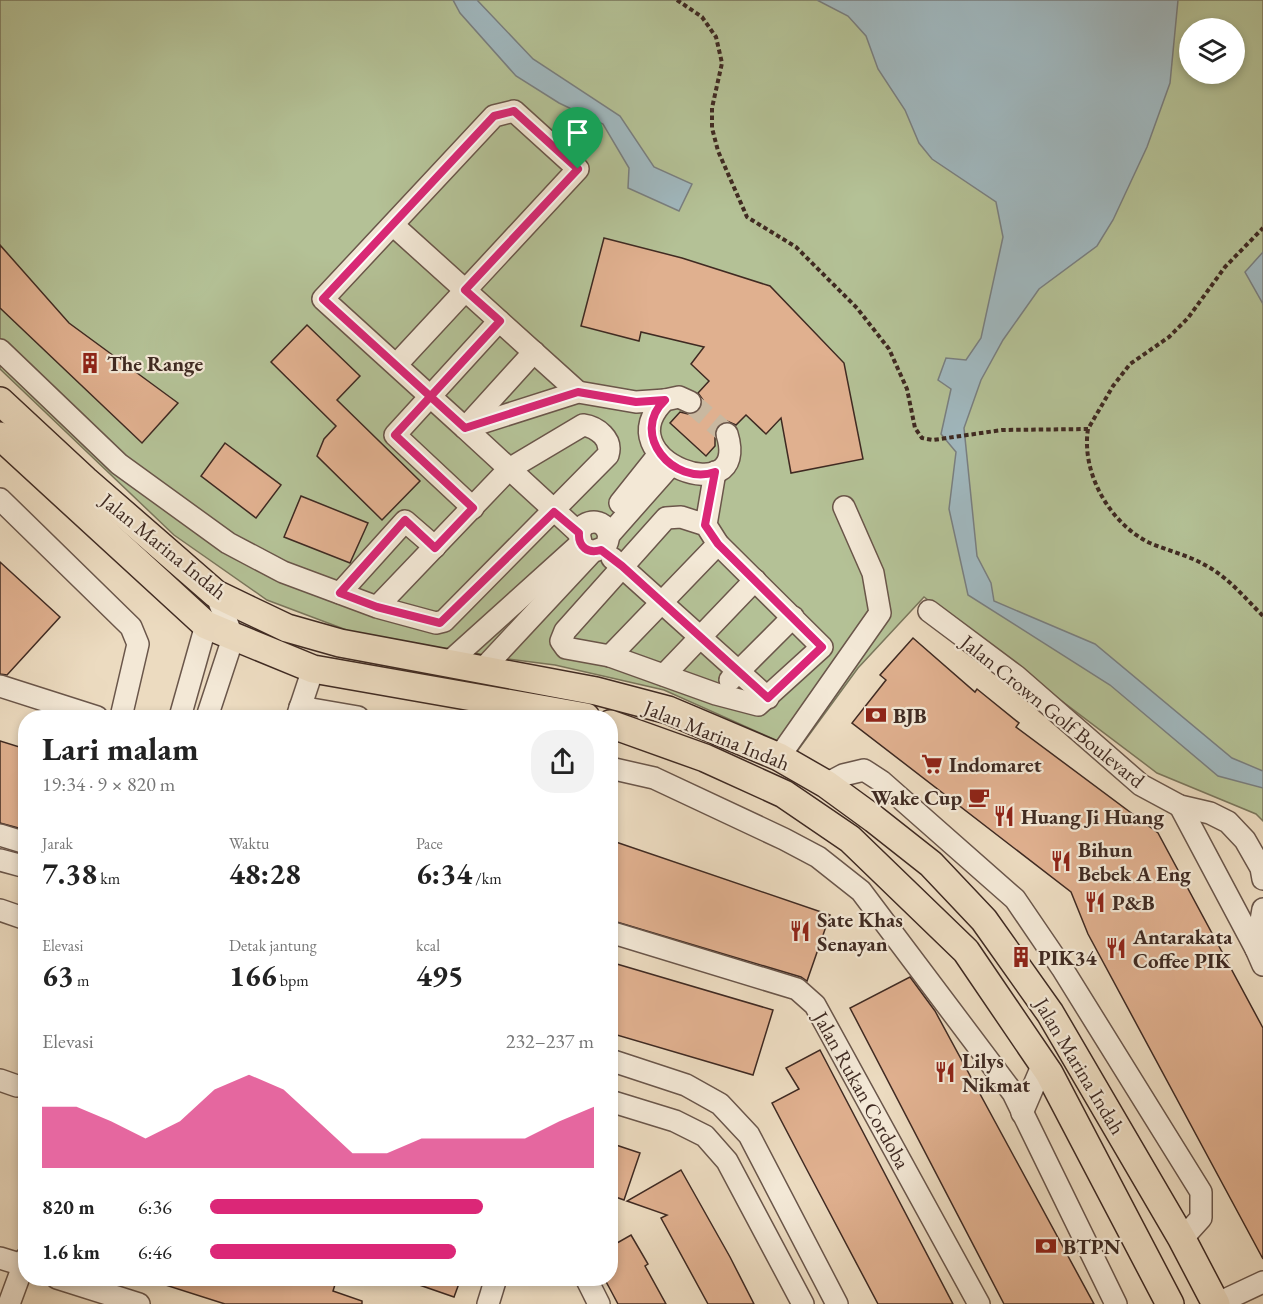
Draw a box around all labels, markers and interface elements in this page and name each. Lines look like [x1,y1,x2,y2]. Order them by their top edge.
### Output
map controls [1179,18,1245,84]
button: layers [1179,18,1245,84]
pin [552,107,603,169]
icon: arrive [561,116,594,149]
place label: The Range [107,350,203,377]
building icon: The Range [78,351,102,375]
street label: Jalan Marina Indah [94,485,233,605]
street label: Jalan Crown Golf Boulevard [954,627,1151,794]
street label: Jalan Marina Indah [638,693,794,777]
place label: BJB [893,702,927,729]
bank icon: BJB [864,703,888,727]
text: Lari malam [42,727,199,770]
button: share [531,730,594,793]
place label: Indomaret [949,751,1042,778]
supermarket icon: Indomaret [920,752,944,776]
text: 19:34 · 9 × 820 m [42,771,175,797]
place label: Wake Cup [871,784,962,811]
cafe icon: Wake Cup [967,785,991,809]
place label: Huang Ji Huang [1021,803,1164,830]
restaurant icon: Huang Ji Huang [992,804,1016,828]
text: Jarak [42,833,73,854]
text: Waktu [229,833,269,854]
text: Pace [416,833,443,854]
place label: Bihun Bebek A Eng [1078,836,1191,887]
restaurant icon: Bihun Bebek A Eng [1049,849,1073,873]
text: 7.38 [42,854,97,893]
text: 48:28 [229,854,301,893]
text: 6:34 [416,854,472,893]
text: km [97,868,120,889]
text: /km [472,868,502,889]
place label: P&B [1112,889,1155,916]
restaurant icon: P&B [1083,890,1107,914]
place label: Sate Khas Senayan [817,906,903,957]
restaurant icon: Sate Khas Senayan [788,919,812,943]
place label: Antarakata Coffee PIK [1132,923,1233,974]
text: Elevasi [42,935,83,956]
text: Detak jantung [229,935,317,956]
text: kcal [416,935,440,956]
restaurant icon: Antarakata Coffee PIK [1104,936,1128,960]
place label: PIK34 [1038,944,1098,971]
building icon: PIK34 [1009,945,1033,969]
text: 63 [42,956,74,995]
text: 166 [229,956,277,995]
text: 495 [416,956,464,995]
text: m [74,970,89,991]
text: bpm [277,970,309,991]
street label: Jalan Marina Indah [1027,991,1132,1140]
street label: Jalan Rukan Cordoba [807,1005,917,1174]
text: Elevasi [42,1028,94,1054]
text: 232–237 m [506,1028,594,1054]
place label: Lilys Nikmat [962,1047,1030,1098]
restaurant icon: Lilys Nikmat [933,1060,957,1084]
text: 820 m [42,1194,95,1220]
text: 6:36 [138,1194,172,1220]
place label: BTPN [1063,1233,1120,1260]
bank icon: BTPN [1034,1234,1058,1258]
text: 1.6 km [42,1239,100,1265]
text: 6:46 [138,1239,172,1265]

